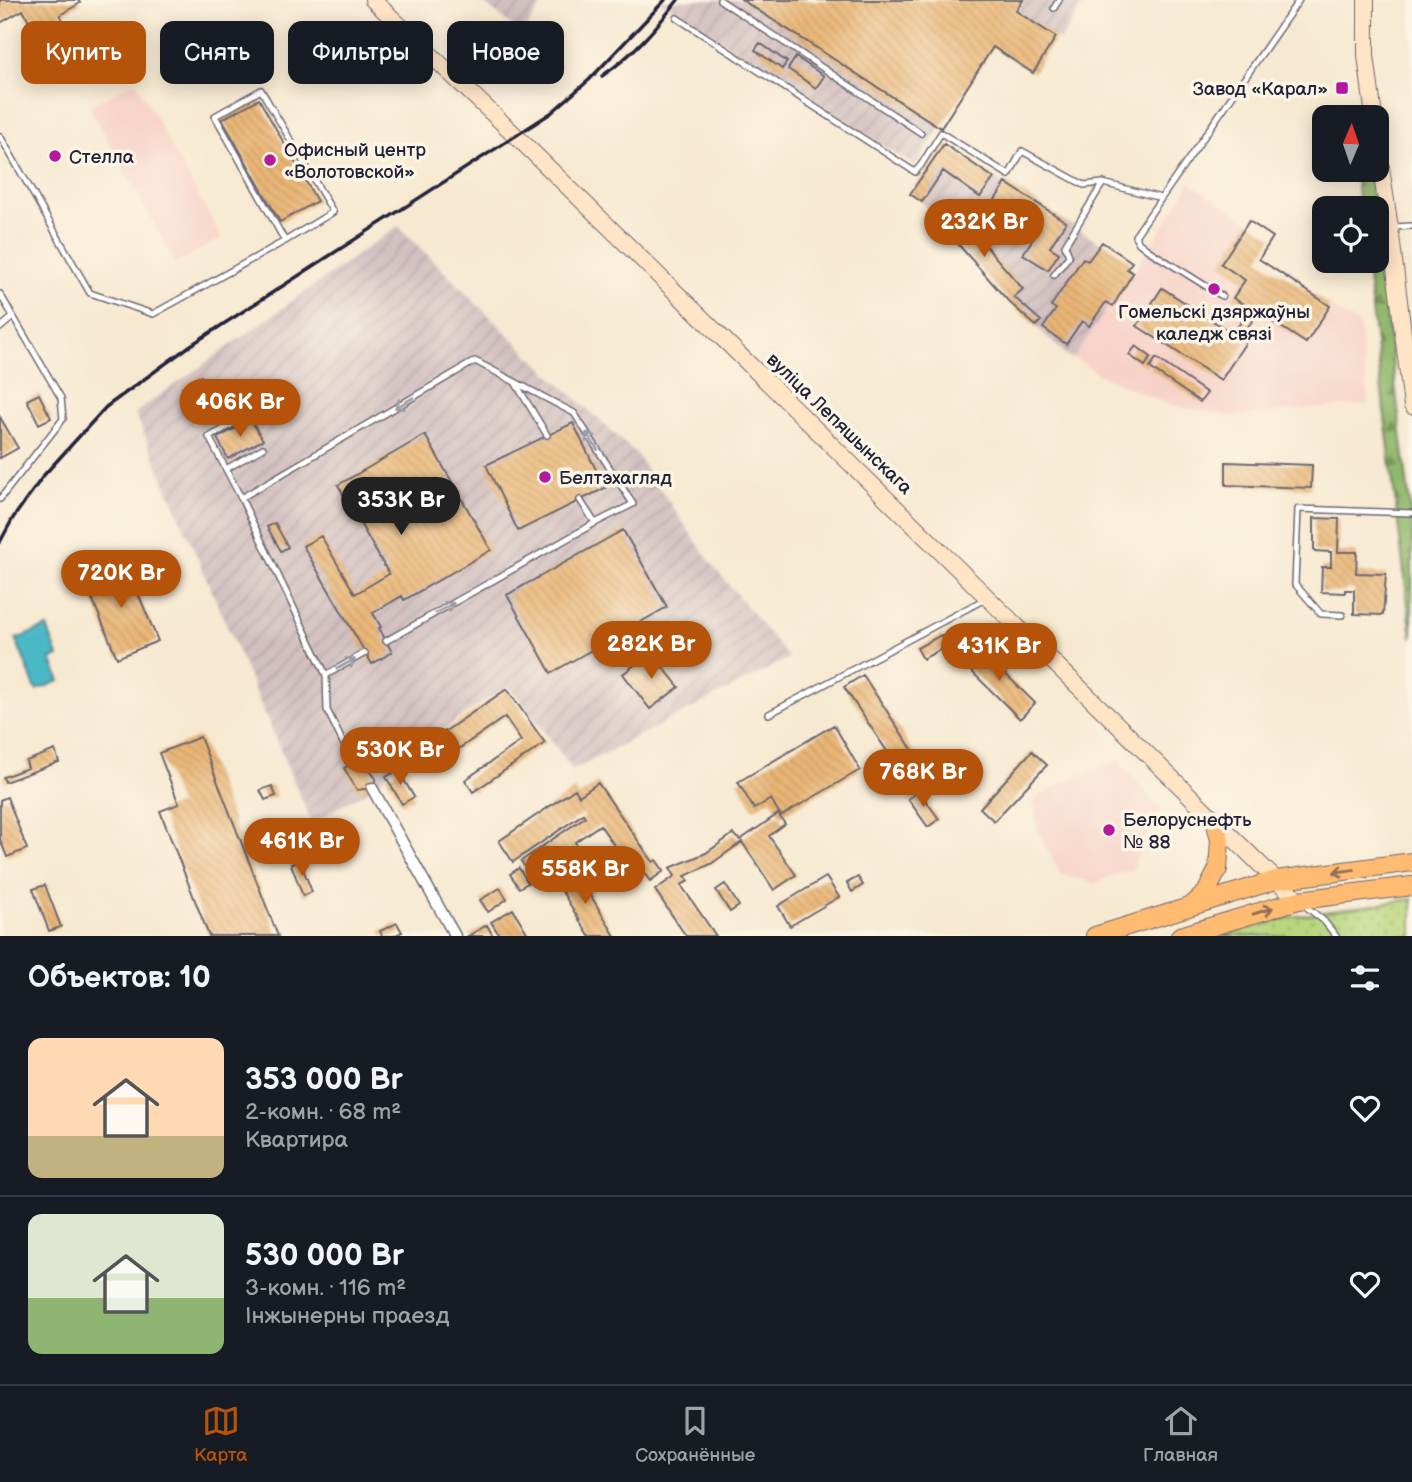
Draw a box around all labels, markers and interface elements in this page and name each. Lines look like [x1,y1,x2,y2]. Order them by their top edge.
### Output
chip: Купить [21,21,146,84]
chip: Снять [160,21,274,84]
chip: Фильтры [288,21,433,84]
chip: Новое [447,21,564,84]
place label: Завод «Карал» [1193,78,1328,101]
marker: Завод «Карал» [1334,80,1350,96]
north arrow [1312,105,1390,182]
map controls [1312,105,1389,273]
place label: Офисный центр «Волотовской» [284,139,426,184]
place label: Стелла [69,146,134,169]
marker: Стелла [47,148,63,164]
marker: Офисный центр «Волотовской» [262,152,278,168]
button: locate [1312,196,1389,273]
pin: 232K Br [919,200,1049,259]
text: 232K Br [940,208,1028,236]
marker: Гомельскі дзяржаўны каледж связі [1206,281,1222,297]
place label: Гомельскі дзяржаўны каледж связі [1118,301,1310,346]
street label: вуліца Лепяшынскага [761,349,917,500]
pin: 406K Br [175,380,305,439]
text: 406K Br [195,388,285,416]
one-way arrow [394,396,414,410]
one-way arrow [585,432,599,452]
place label: Белтэхагляд [559,467,672,490]
marker: Белтэхагляд [537,469,553,485]
pin: 353K Br [336,477,466,537]
text: 353K Br [357,486,445,514]
pin: 720K Br [56,550,186,610]
text: 720K Br [77,559,165,587]
one-way arrow [435,601,455,615]
pin: 282K Br [586,622,716,681]
pin: 431K Br [934,624,1064,683]
text: 282K Br [607,630,695,658]
text: 431K Br [957,632,1041,660]
one-way arrow [335,657,355,671]
pin: 530K Br [335,728,465,787]
text: 530K Br [356,736,444,764]
pin: 768K Br [858,750,988,809]
text: 768K Br [879,758,967,786]
place label: Белоруснефть № 88 [1123,809,1252,854]
pin: 461K Br [237,818,367,878]
marker: Белоруснефть № 88 [1101,822,1117,838]
text: 461K Br [260,827,344,855]
pin: 558K Br [520,846,650,906]
text: 558K Br [541,855,629,883]
one-way arrow [1333,864,1356,877]
one-way arrow [1252,904,1274,917]
icon: filters [1346,959,1384,997]
text: Объектов: 10 [28,960,211,996]
text: 353 000 Br [245,1062,403,1098]
icon: home [84,1066,168,1150]
icon: heart [1346,1089,1384,1127]
text: 2-комн. · 68 m² [245,1098,401,1126]
text: Квартира [245,1126,348,1154]
text: 530 000 Br [245,1238,404,1274]
icon: home [84,1242,168,1326]
icon: heart [1346,1265,1384,1303]
text: 3-комн. · 116 m² [245,1274,406,1302]
text: Інжынерны праезд [245,1302,449,1330]
tab: Карта [194,1402,247,1467]
tab: Сохранённые [635,1402,755,1467]
tab: Главная [1143,1402,1218,1467]

